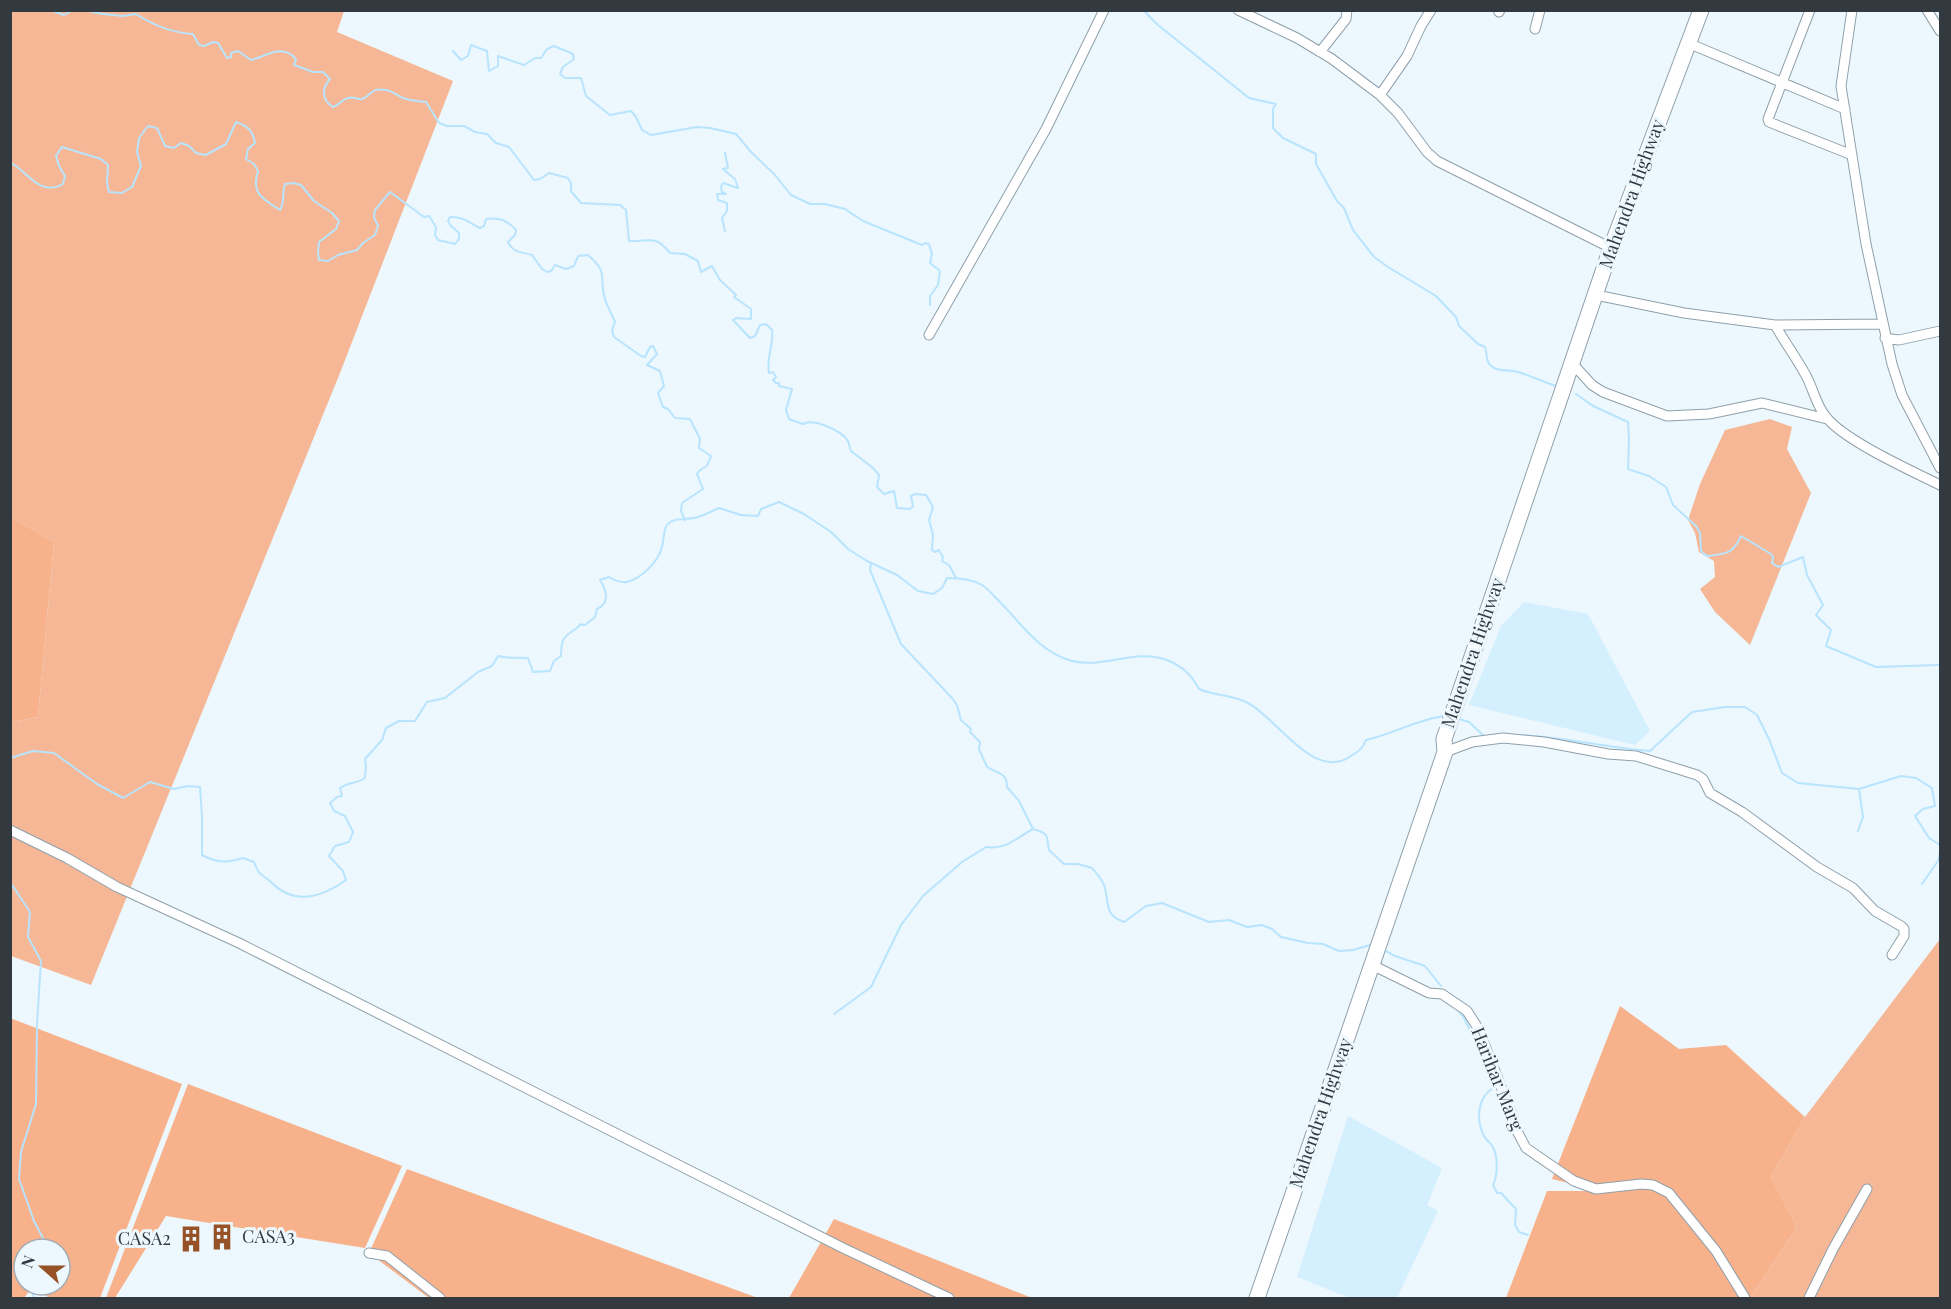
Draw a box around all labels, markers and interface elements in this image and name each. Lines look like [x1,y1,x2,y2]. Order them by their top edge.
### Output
street label: Mahendra Highway [1593,116,1669,272]
street label: Mahendra Highway [1435,574,1509,731]
street label: Harihar Marg [1466,1023,1530,1134]
street label: Mahendra Highway [1283,1034,1357,1191]
building icon: CASA3 [207,1222,237,1252]
building icon: CASA2 [176,1224,206,1254]
place label: CASA3 [242,1224,295,1248]
place label: CASA2 [118,1226,171,1250]
north arrow [12,1237,72,1297]
text: N [16,1252,40,1271]

